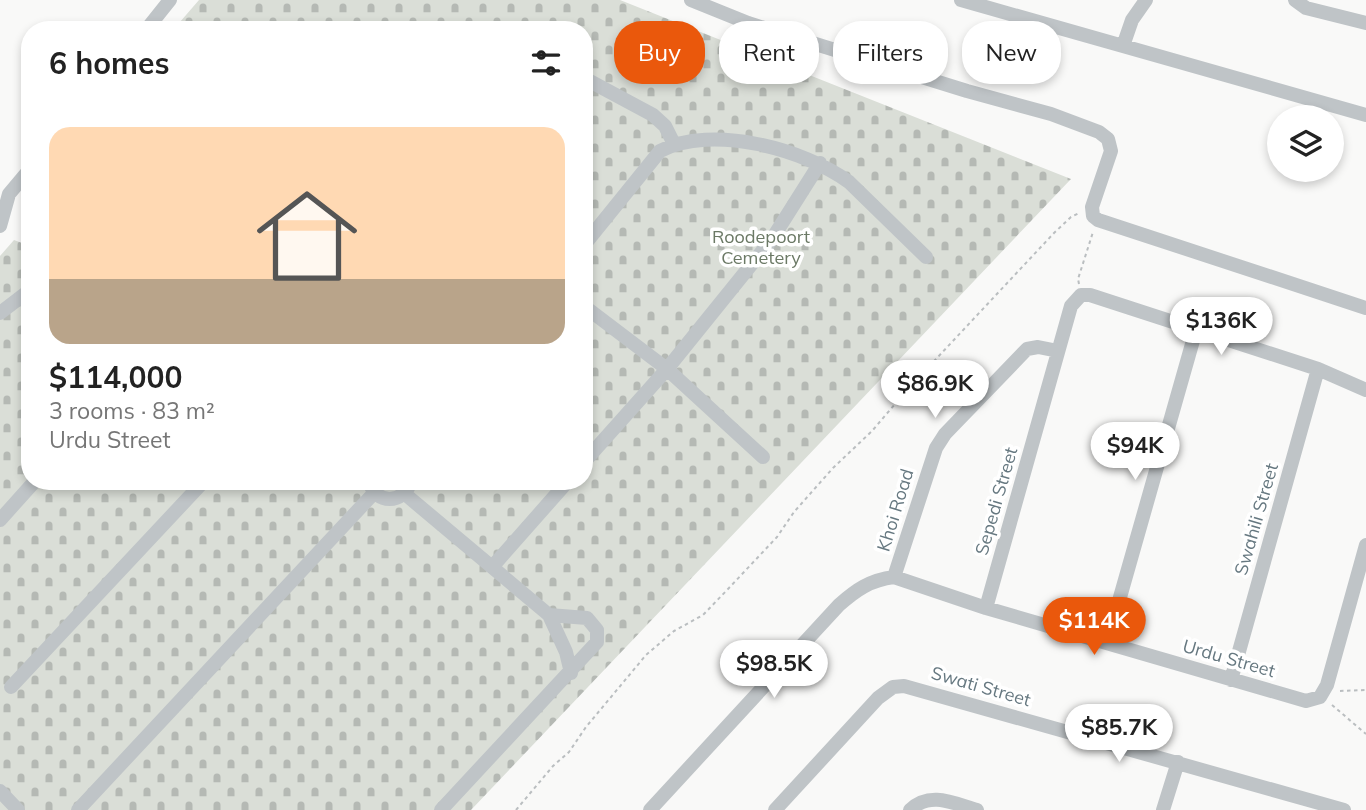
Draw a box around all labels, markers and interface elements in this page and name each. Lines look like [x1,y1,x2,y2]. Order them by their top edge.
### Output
chip: Buy [614,21,705,84]
chip: Rent [719,21,819,84]
chip: Filters [833,21,948,84]
chip: New [962,21,1061,84]
text: 6 homes [49,44,170,82]
icon: filters [527,44,565,82]
map controls [1267,105,1344,182]
button: layers [1267,105,1344,182]
icon: home [244,173,370,299]
park label: Roodepoort Cemetery [712,225,810,269]
pin: $136K [1172,298,1270,357]
text: $136K [1186,305,1256,334]
text: $114,000 [49,358,182,396]
pin: $86.9K [878,360,992,420]
text: $86.9K [897,368,973,397]
text: 3 rooms · 83 m² [49,396,215,425]
pin: $94K [1094,422,1176,482]
text: Urdu Street [49,425,171,454]
text: $94K [1107,430,1163,459]
street label: Sepedi Street [970,444,1022,558]
street label: Swahili Street [1229,460,1283,578]
street label: Khoi Road [872,466,918,554]
pin: $114K [1045,598,1143,657]
text: $114K [1059,605,1129,634]
street label: Urdu Street [1180,634,1278,682]
pin: $98.5K [717,640,831,700]
text: $98.5K [736,648,812,677]
street label: Swati Street [929,661,1033,711]
pin: $85.7K [1062,704,1176,764]
text: $85.7K [1081,712,1157,741]

